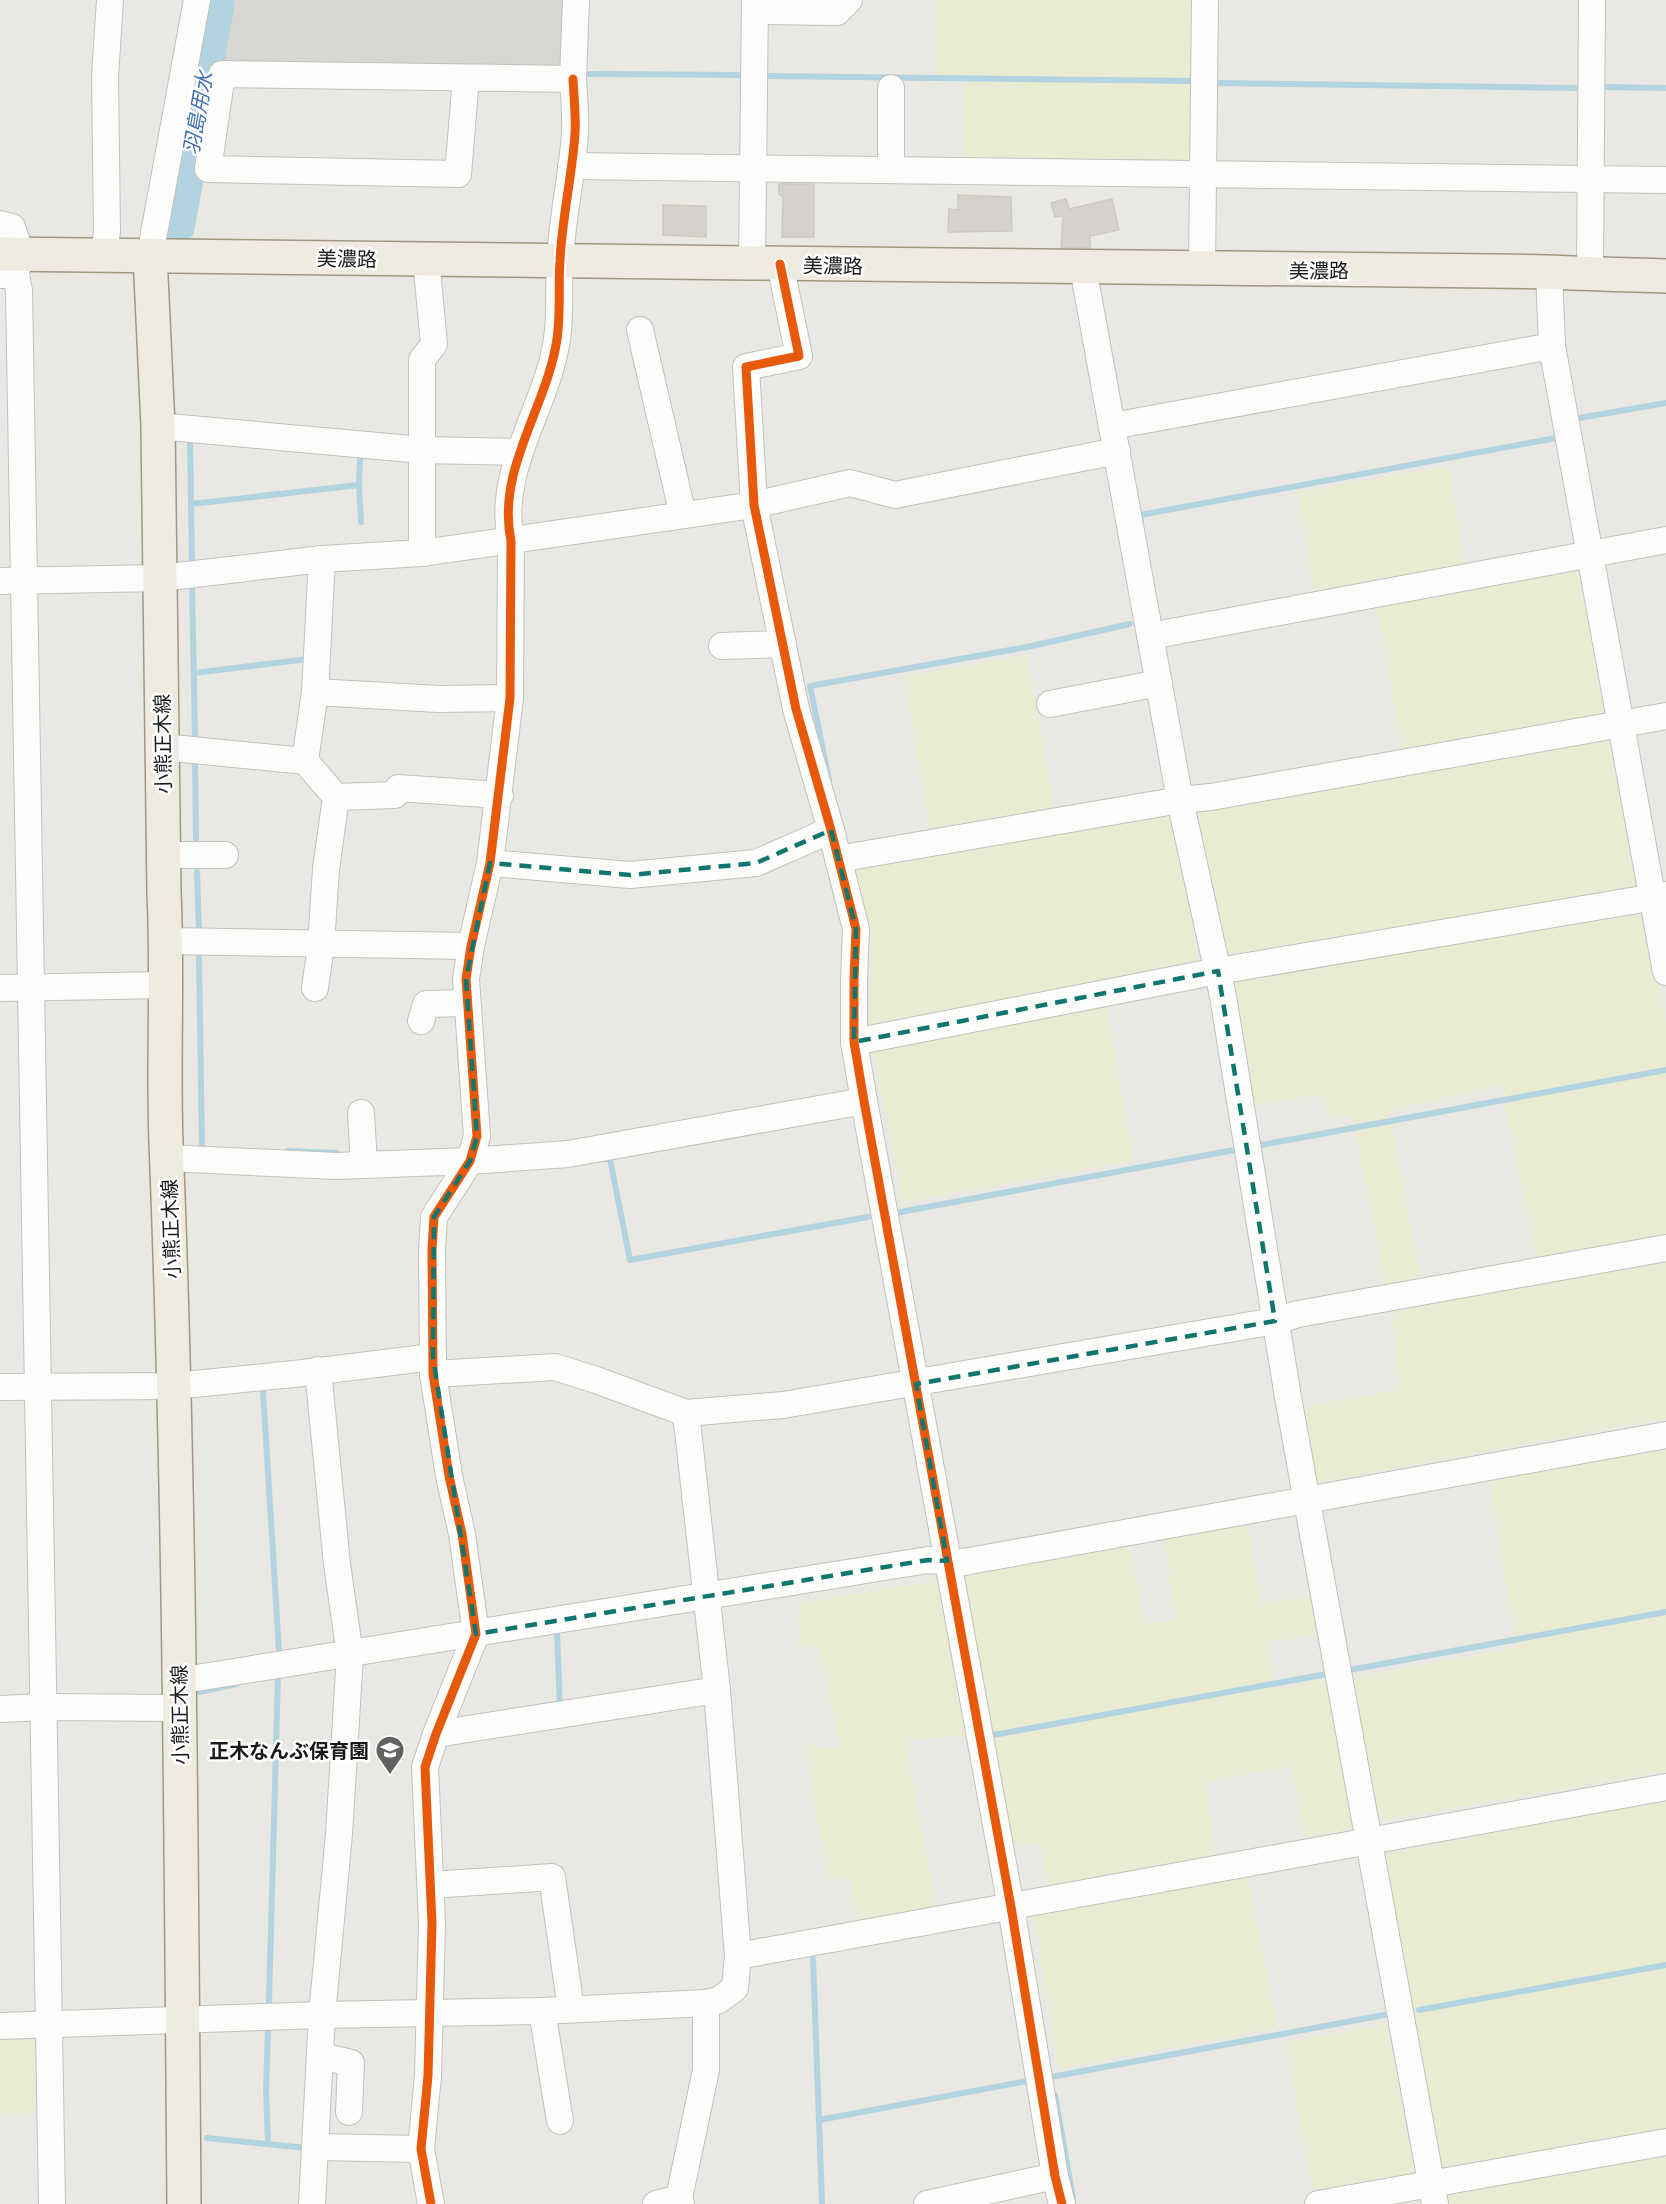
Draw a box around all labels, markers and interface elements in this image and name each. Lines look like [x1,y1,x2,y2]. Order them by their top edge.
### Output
water label: 羽島用水 [177,67,217,157]
street label: 美濃路 [317,245,377,271]
street label: 美濃路 [803,252,863,278]
street label: 美濃路 [1289,258,1349,282]
street label: 小熊正木線 [149,694,175,794]
street label: 小熊正木線 [156,1179,184,1279]
street label: 小熊正木線 [166,1665,192,1765]
school or university icon: 正木なんぶ保育園 [374,1734,406,1776]
place label: 正木なんぶ保育園 [209,1738,369,1762]

